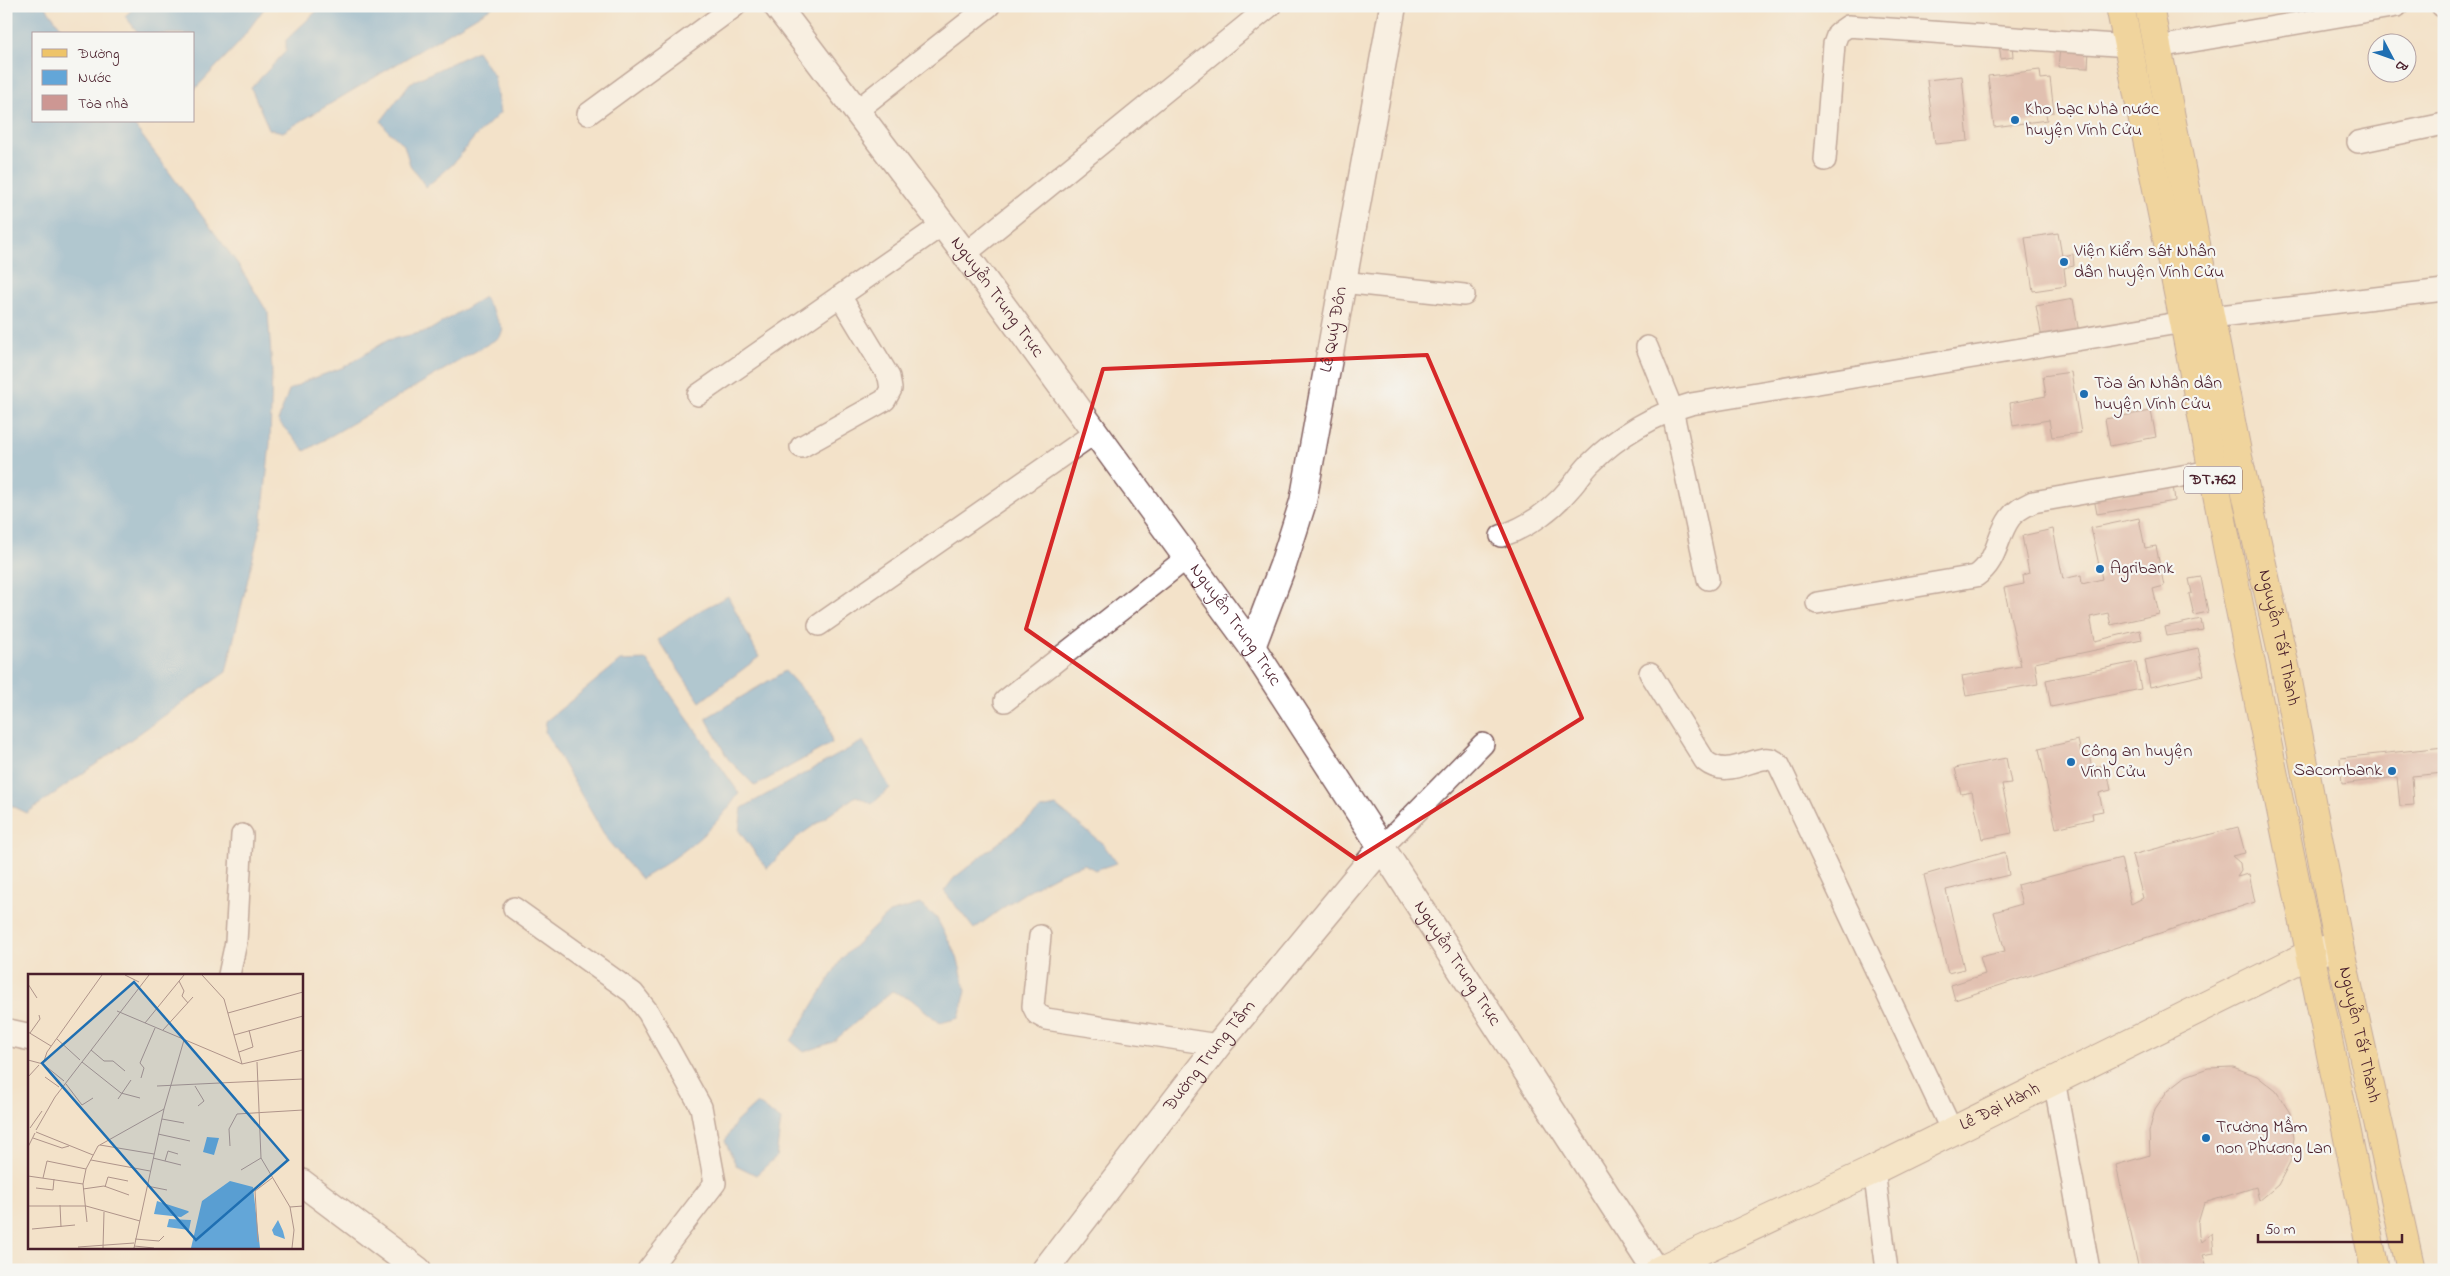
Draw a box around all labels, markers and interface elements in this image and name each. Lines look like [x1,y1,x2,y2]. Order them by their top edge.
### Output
legend [32,32,195,122]
north arrow [2368,32,2418,82]
text: Đường [77,43,120,66]
text: B [2389,54,2412,76]
text: Nước [78,67,111,89]
text: Tòa nhà [78,93,128,115]
place label: Kho bạc Nhà nước huyện Vĩnh Cửu [2025,97,2159,144]
marker: Kho bạc Nhà nước huyện Vĩnh Cửu [2009,114,2021,126]
street label: Nguyễn Trung Trực [944,231,1050,363]
place label: Viện Kiểm sát Nhân dân huyện Vĩnh Cửu [2073,239,2224,286]
marker: Viện Kiểm sát Nhân dân huyện Vĩnh Cửu [2058,256,2070,268]
street label: Lê Quý Đôn [1314,284,1355,375]
place label: Tòa án Nhân dân huyện Vĩnh Cửu [2094,371,2222,418]
marker: Tòa án Nhân dân huyện Vĩnh Cửu [2078,388,2090,400]
road number: ĐT.762 [2184,466,2242,494]
place label: Agribank [2110,556,2174,583]
street label: Nguyễn Trung Trực [1183,559,1287,691]
marker: Agribank [2094,563,2106,575]
street label: Nguyễn Tất Thành [2251,567,2305,708]
place label: Công an huyện Vĩnh Cửu [2080,739,2192,786]
marker: Công an huyện Vĩnh Cửu [2065,756,2077,768]
place label: Sacombank [2293,758,2382,784]
marker: Sacombank [2386,765,2398,777]
street label: Nguyễn Trung Trực [1407,896,1507,1031]
street label: Nguyễn Tất Thành [2331,964,2386,1105]
inset map [28,974,302,1248]
street label: Đường Trung Tâm [1157,995,1263,1119]
street label: Lê Đại Hành [1956,1077,2045,1138]
place label: Trường Mầm non Phương Lan [2216,1115,2332,1163]
marker: Trường Mầm non Phương Lan [2200,1132,2212,1144]
scale bar [2258,1211,2401,1243]
text: 50 m [2265,1219,2296,1241]

